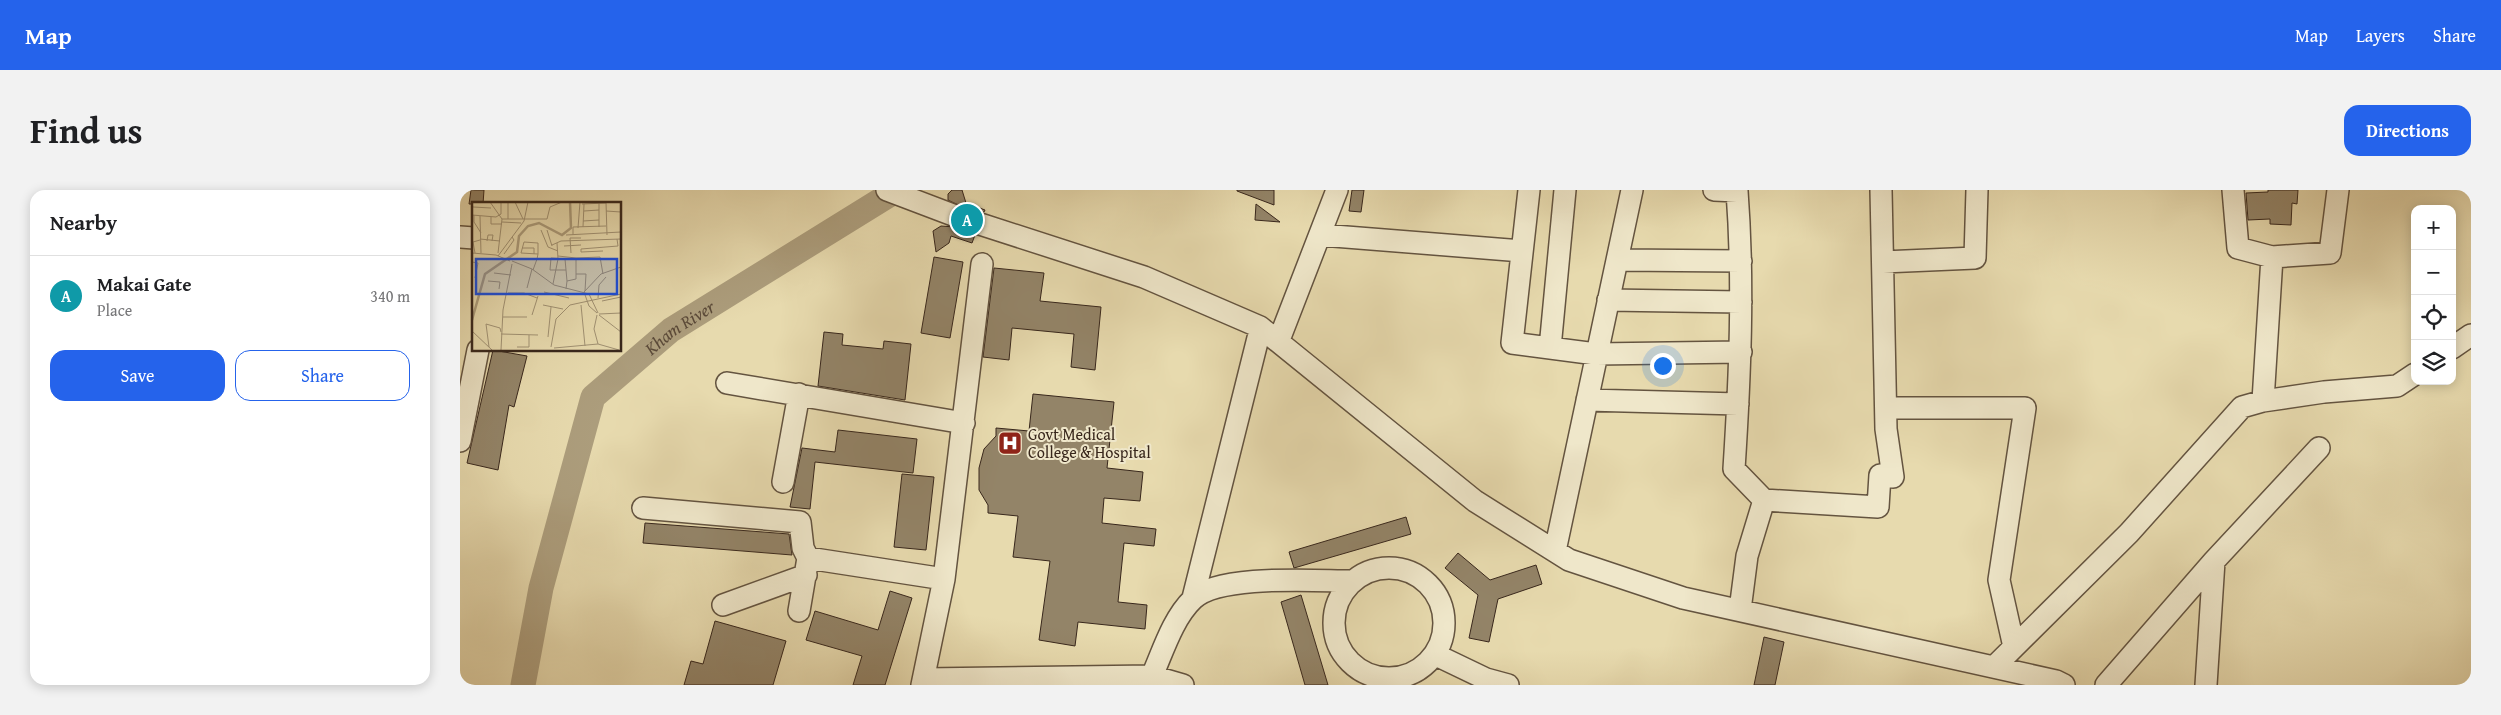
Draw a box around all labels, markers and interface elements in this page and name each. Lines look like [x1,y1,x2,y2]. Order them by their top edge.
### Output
text: Map [25,18,72,53]
text: Map [2295,22,2328,49]
text: Layers [2356,22,2405,49]
text: Share [2433,22,2476,49]
text: Find us [30,105,143,156]
button: Directions [2344,105,2471,156]
pin: A [951,201,983,239]
inset map [472,202,621,351]
map controls [2411,205,2456,385]
button: + [2411,205,2456,250]
text: Nearby [50,207,117,238]
button: − [2411,250,2456,295]
text: Makai Gate [97,270,192,298]
text: A [61,284,71,308]
text: 340 m [370,284,410,308]
water label: Kham River [637,292,721,362]
button: locate [2411,295,2456,340]
text: Place [97,298,132,322]
button: layers [2411,340,2456,385]
button: Save [50,350,225,401]
button: Share [235,350,410,401]
your location [1650,353,1676,379]
place label: Govt Medical College & Hospital [1028,422,1151,464]
hospital icon: Govt Medical College & Hospital [997,430,1023,456]

